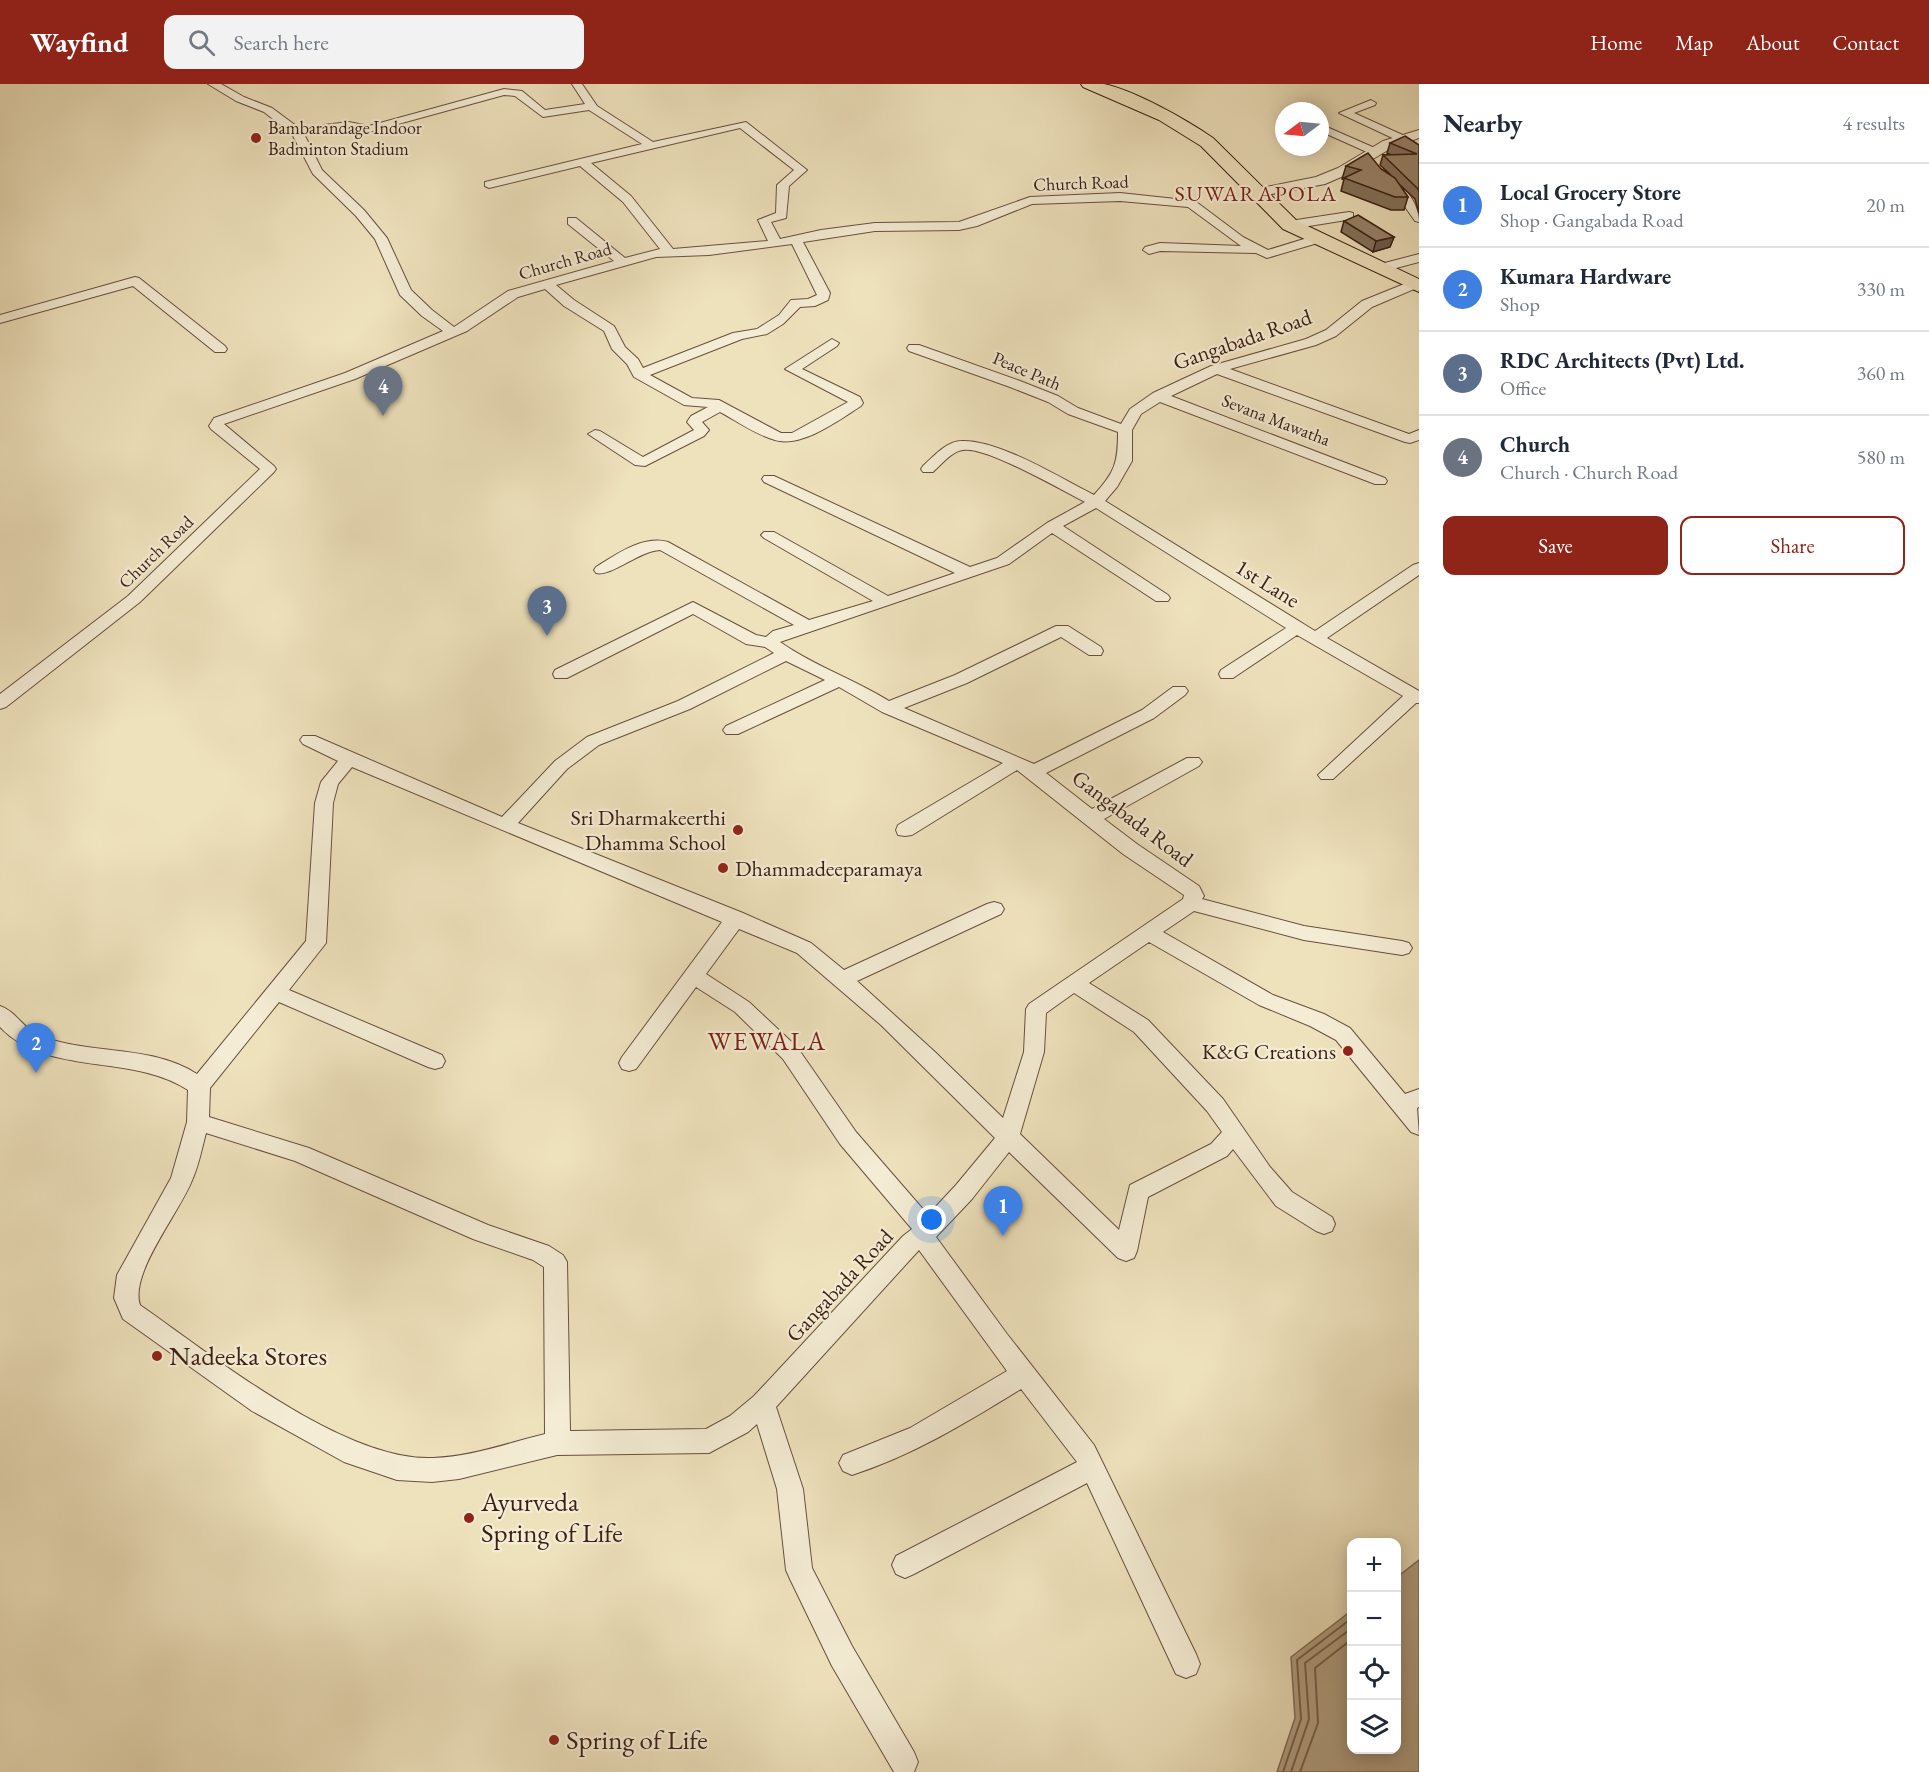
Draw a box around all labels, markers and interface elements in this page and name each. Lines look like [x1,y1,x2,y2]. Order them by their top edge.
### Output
search box [164,15,584,69]
text: Wayfind [30,24,128,60]
icon: search [185,26,218,59]
text: Search here [233,28,329,57]
text: Home [1590,29,1642,56]
text: Map [1675,29,1713,56]
text: About [1746,29,1799,56]
text: Contact [1832,29,1899,56]
north arrow [1275,102,1329,156]
text: Nearby [1443,106,1523,140]
text: 4 results [1842,110,1905,136]
place label: Bambarandage Indoor Badminton Stadium [268,116,422,160]
marker: Bambarandage Indoor Badminton Stadium [249,131,263,145]
street label: Church Road [1033,169,1130,196]
text: Local Grocery Store [1500,178,1681,207]
district label: SUWARAPOLA [1175,179,1337,208]
text: 1 [1457,192,1468,218]
text: 20 m [1866,192,1905,218]
text: Shop · Gangabada Road [1500,207,1684,233]
street label: Church Road [516,236,615,285]
text: Kumara Hardware [1500,262,1671,291]
text: 2 [1457,276,1468,302]
text: 330 m [1857,276,1905,302]
text: Shop [1500,291,1540,317]
street label: Gangabada Road [1169,302,1316,377]
street label: Peace Path [990,346,1065,395]
text: RDC Architects (Pvt) Ltd. [1500,346,1745,375]
text: 3 [1457,360,1468,386]
text: 360 m [1857,360,1905,386]
pin: 4 [364,366,403,416]
text: Office [1500,375,1546,401]
street label: Sevana Mawatha [1219,388,1335,451]
text: Church [1500,430,1570,459]
text: 4 [1457,444,1468,470]
text: 580 m [1857,444,1905,470]
text: Church · Church Road [1500,459,1678,485]
street label: Church Road [113,510,199,593]
button: Save [1443,516,1668,575]
button: Share [1680,516,1905,575]
street label: 1st Lane [1230,552,1306,615]
pin: 3 [528,586,566,636]
street label: Gangabada Road [1066,763,1200,874]
place label: Sri Dharmakeerthi Dhamma School [570,803,726,857]
marker: Sri Dharmakeerthi Dhamma School [731,823,745,837]
place label: Dhammadeeparamaya [735,854,923,883]
marker: Dhammadeeparamaya [716,861,730,875]
pin: 2 [16,1024,56,1073]
district label: WEWALA [707,1024,827,1058]
place label: K&G Creations [1202,1037,1336,1066]
marker: K&G Creations [1341,1044,1355,1058]
pin: 1 [984,1186,1022,1236]
your location [917,1205,946,1234]
street label: Gangabada Road [779,1222,900,1348]
place label: Nadeeka Stores [169,1338,327,1373]
marker: Nadeeka Stores [150,1349,164,1363]
place label: Ayurveda Spring of Life [480,1484,623,1550]
marker: Ayurveda Spring of Life [462,1511,476,1525]
map controls [1347,1538,1401,1754]
button: + [1347,1538,1401,1592]
button: − [1347,1592,1401,1646]
button: locate [1347,1646,1401,1700]
button: layers [1347,1700,1401,1754]
place label: Spring of Life [566,1722,708,1757]
marker: Spring of Life [547,1733,561,1747]

